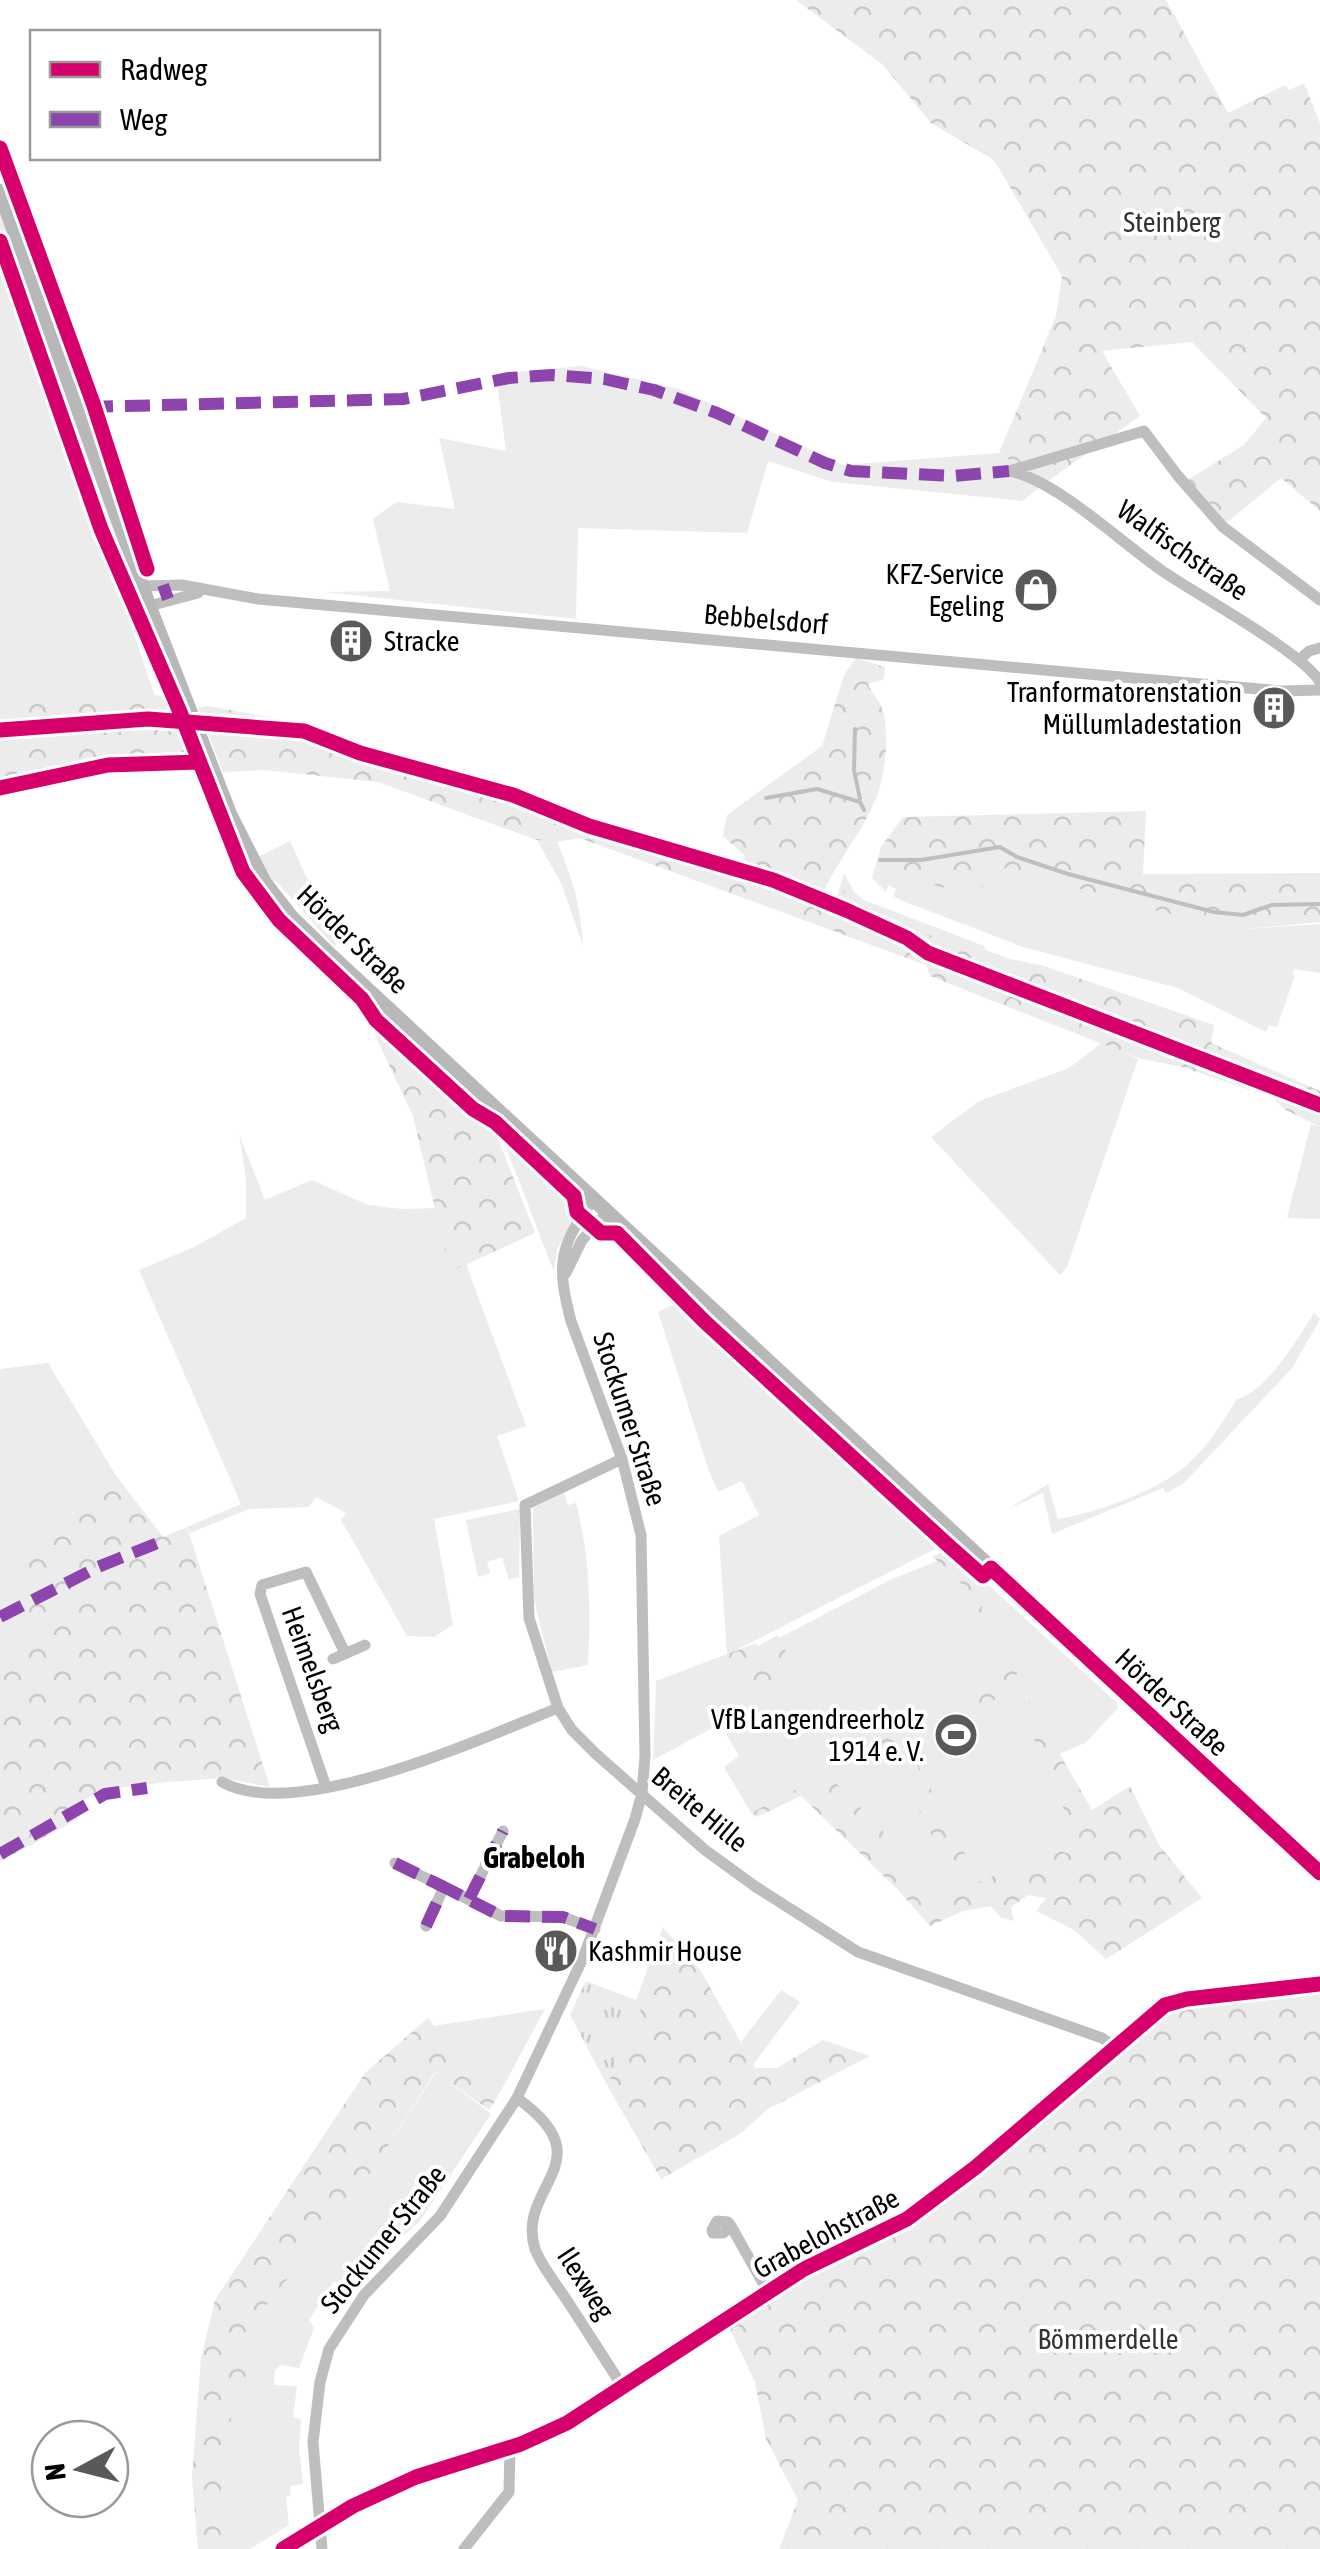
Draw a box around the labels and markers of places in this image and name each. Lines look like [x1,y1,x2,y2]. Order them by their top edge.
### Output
place label: KFZ-Service Egeling [886,558,1004,622]
shop icon: KFZ-Service Egeling [1013,567,1059,613]
building icon: Stracke [328,618,374,664]
place label: Stracke [384,625,459,657]
place label: Tranformatorenstation Müllumladestation [1007,676,1242,740]
building icon: Tranformatorenstation Müllumladestation [1251,685,1297,731]
place label: VfB Langendreerholz 1914 e. V. [711,1703,924,1767]
sports icon: VfB Langendreerholz 1914 e. V. [933,1712,979,1758]
restaurant icon: Kashmir House [533,1928,579,1974]
place label: Kashmir House [588,1935,742,1967]

